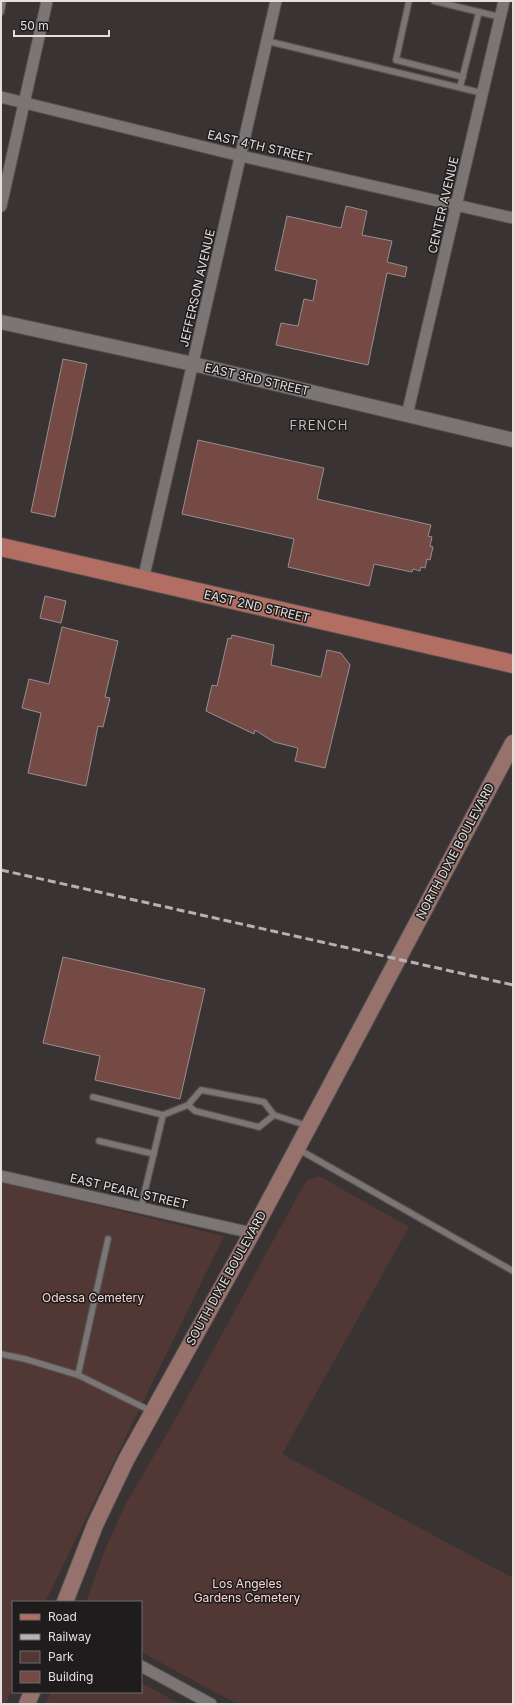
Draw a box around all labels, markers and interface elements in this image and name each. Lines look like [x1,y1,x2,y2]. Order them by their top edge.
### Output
scale bar [14,12,109,38]
text: 50 m [20,18,49,33]
street label: EAST 4TH STREET [206,127,314,165]
street label: CENTER AVENUE [425,155,461,255]
street label: JEFFERSON AVENUE [176,228,218,348]
street label: EAST 3RD STREET [203,360,311,398]
district label: FRENCH [290,417,348,433]
street label: EAST 2ND STREET [203,587,312,626]
street label: NORTH DIXIE BOULEVARD [413,780,497,922]
street label: EAST PEARL STREET [69,1170,190,1212]
street label: SOUTH DIXIE BOULEVARD [183,1208,269,1348]
park label: Odessa Cemetery [42,1290,144,1305]
park label: Los Angeles Gardens Cemetery [194,1576,301,1605]
legend [12,1601,142,1693]
text: Road [48,1609,77,1624]
text: Railway [48,1629,92,1644]
text: Park [48,1649,74,1664]
text: Building [48,1669,93,1684]

